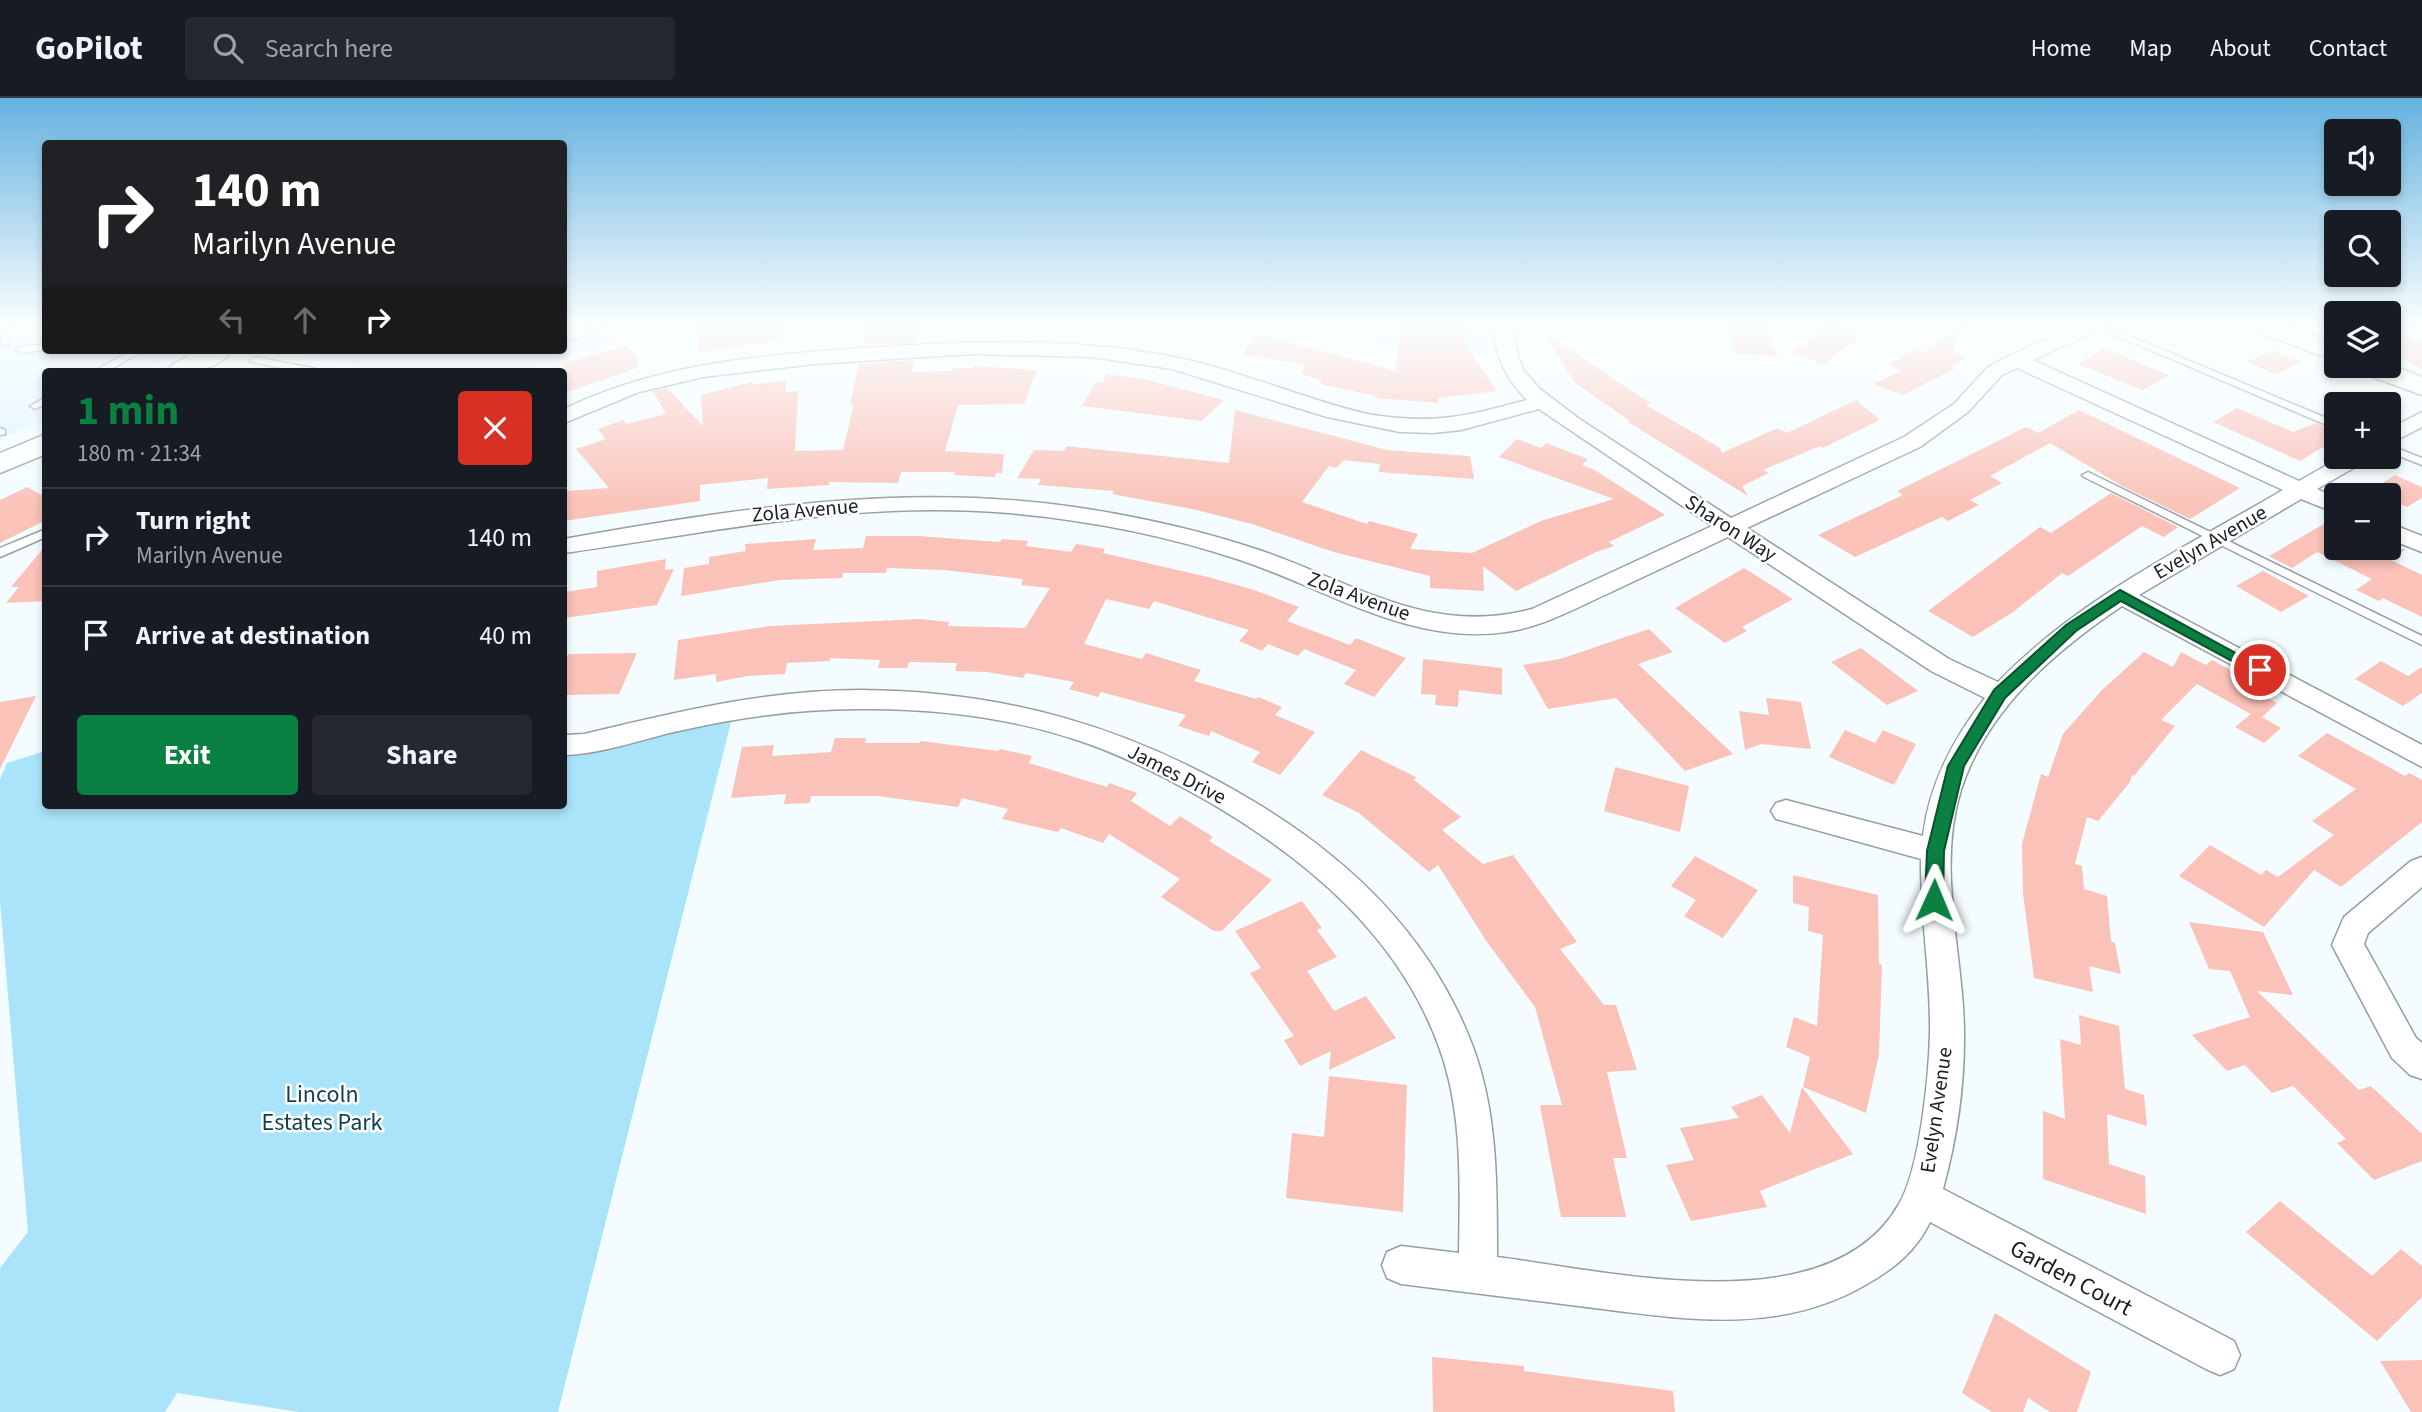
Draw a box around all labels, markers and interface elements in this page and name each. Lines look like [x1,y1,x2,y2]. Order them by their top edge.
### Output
search box [185,17,675,80]
text: GoPilot [35,25,143,72]
icon: search [209,29,247,67]
text: Search here [265,30,393,67]
text: Home [2031,31,2091,66]
text: Map [2129,31,2172,66]
text: About [2210,31,2271,66]
text: Contact [2309,31,2387,66]
map controls [2324,119,2401,560]
button: sound [2324,119,2401,196]
text: 140 m [192,156,321,226]
icon: right [77,168,168,259]
button: search [2324,210,2401,287]
text: Marilyn Avenue [192,221,396,267]
icon: left [213,301,251,339]
icon: ahead [286,301,324,339]
icon: right [359,301,397,339]
button: layers [2324,301,2401,378]
text: 1 min [77,381,179,441]
button: close [458,391,532,465]
button: + [2324,392,2401,469]
text: 180 m · 21:34 [77,437,201,470]
button: − [2324,483,2401,560]
street label: Sharon Way [1679,487,1783,569]
street label: Zola Avenue [750,490,860,530]
street label: Evelyn Avenue [2148,497,2272,587]
text: Turn right [136,502,251,539]
icon: right [77,518,115,556]
text: 140 m [466,519,532,556]
text: Marilyn Avenue [136,539,283,572]
street label: Zola Avenue [1304,564,1414,628]
icon: arrive [77,616,115,654]
text: Arrive at destination [136,617,370,654]
text: 40 m [479,617,532,654]
pin [2230,640,2290,700]
icon: arrive [2241,651,2279,689]
button: Exit [77,715,298,795]
button: Share [312,715,532,795]
street label: James Drive [1123,736,1231,812]
position arrow [1897,863,1971,937]
street label: Evelyn Avenue [1912,1045,1960,1175]
park label: Lincoln Estates Park [261,1077,383,1140]
street label: Garden Court [2003,1231,2139,1325]

